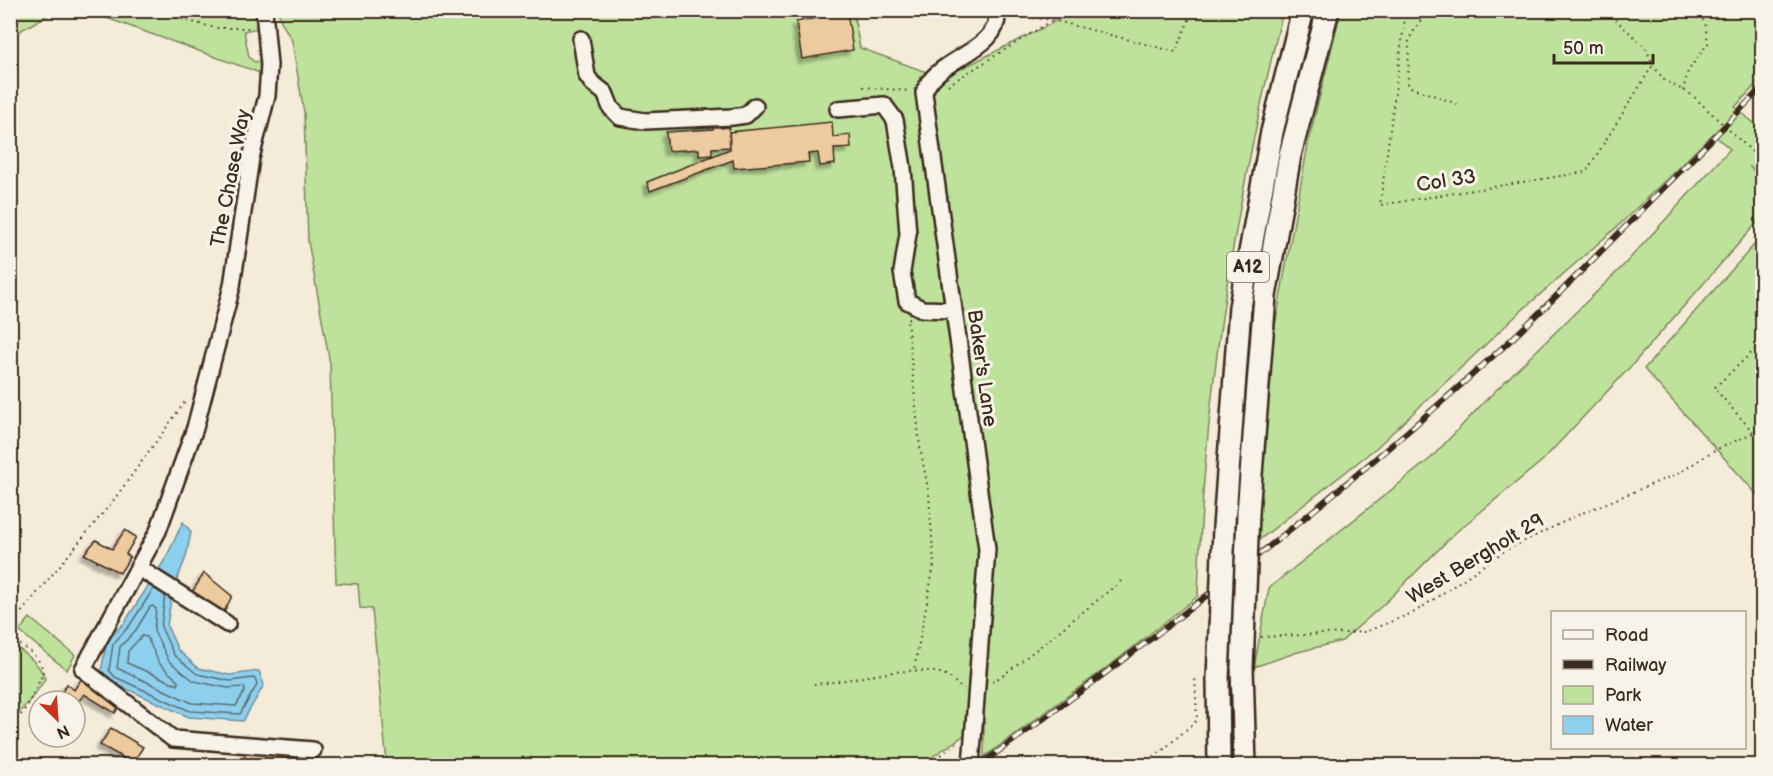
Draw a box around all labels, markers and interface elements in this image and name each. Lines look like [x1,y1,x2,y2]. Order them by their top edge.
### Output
scale bar [1554,27,1653,65]
text: 50 m [1563,38,1604,59]
street label: The Chase Way [206,107,256,249]
street label: Col 33 [1415,164,1478,198]
road number: A12 [1227,252,1269,282]
street label: Baker's Lane [962,308,1002,428]
street label: West Bergholt 29 [1402,508,1549,609]
legend [1551,611,1746,749]
text: Road [1605,625,1649,646]
text: Railway [1605,655,1667,676]
text: Park [1605,685,1641,706]
north arrow [27,689,87,749]
text: Water [1605,715,1653,736]
text: N [53,720,72,742]

